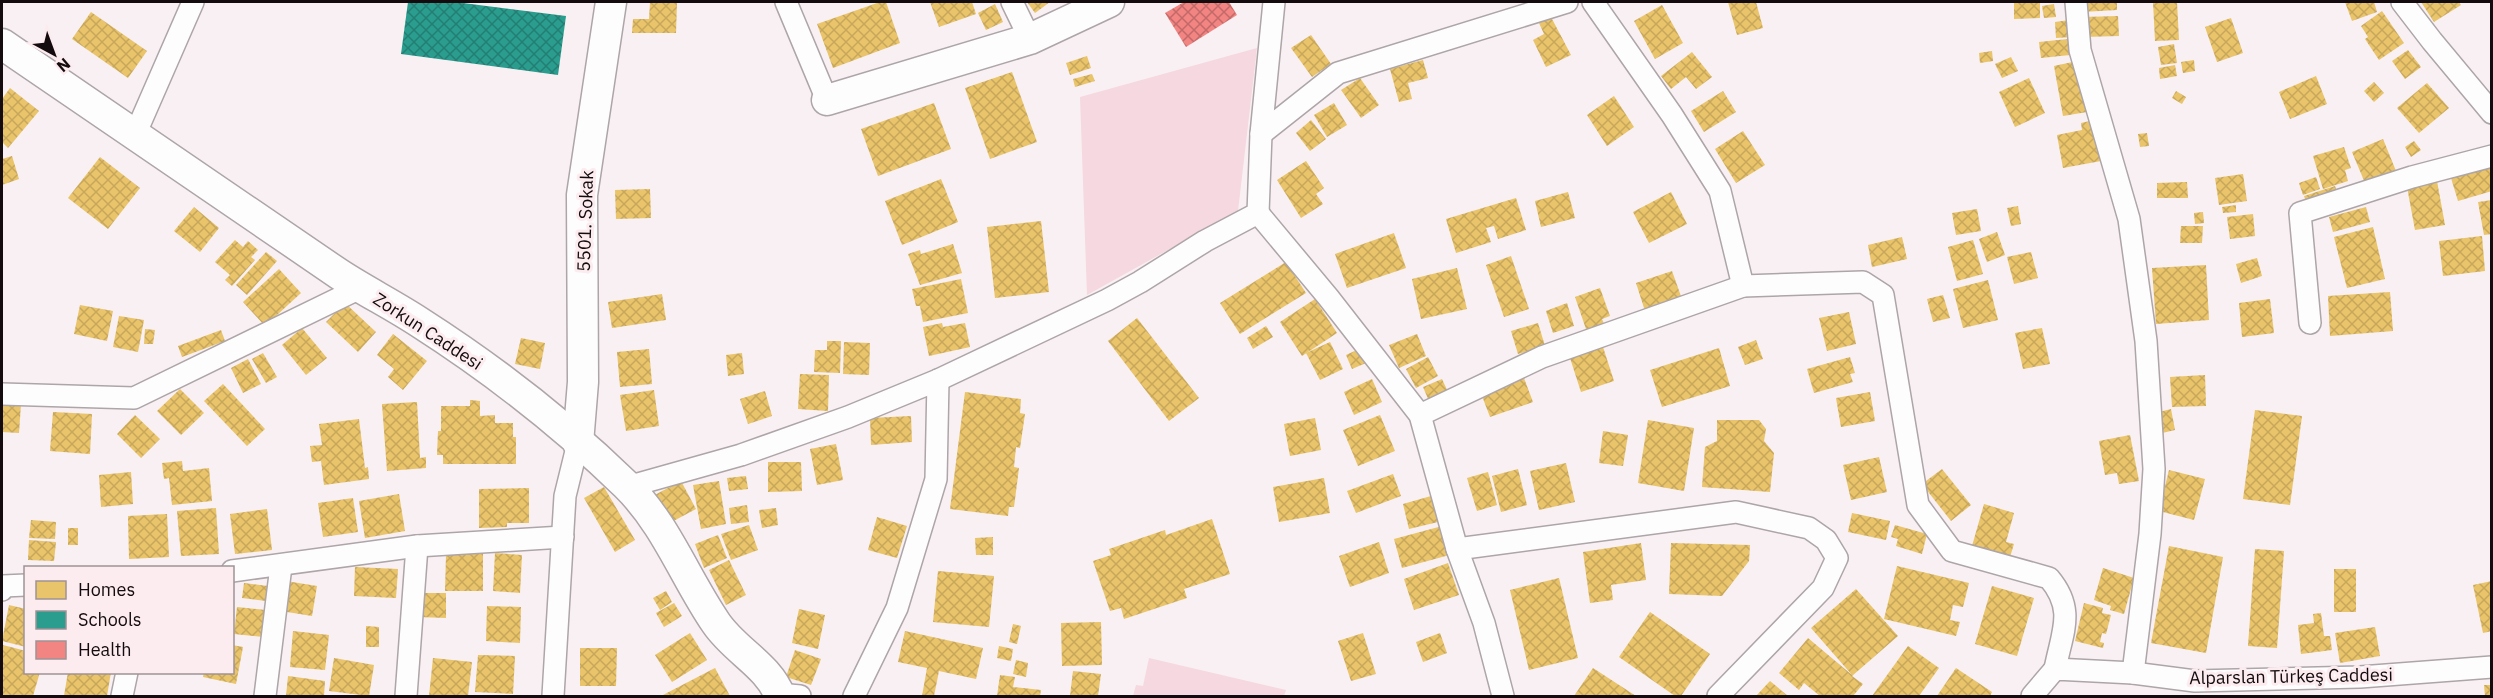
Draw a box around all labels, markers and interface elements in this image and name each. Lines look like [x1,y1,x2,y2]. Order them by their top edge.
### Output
north arrow [24,24,84,84]
text: N [53,54,75,77]
street label: 5501. Sokak [572,169,598,272]
street label: Zorkun Caddesi [369,287,487,375]
legend [24,566,234,674]
text: Homes [78,578,135,601]
text: Schools [78,608,142,631]
text: Health [78,638,132,661]
street label: Alparslan Türkeş Caddesi [2189,663,2393,689]

